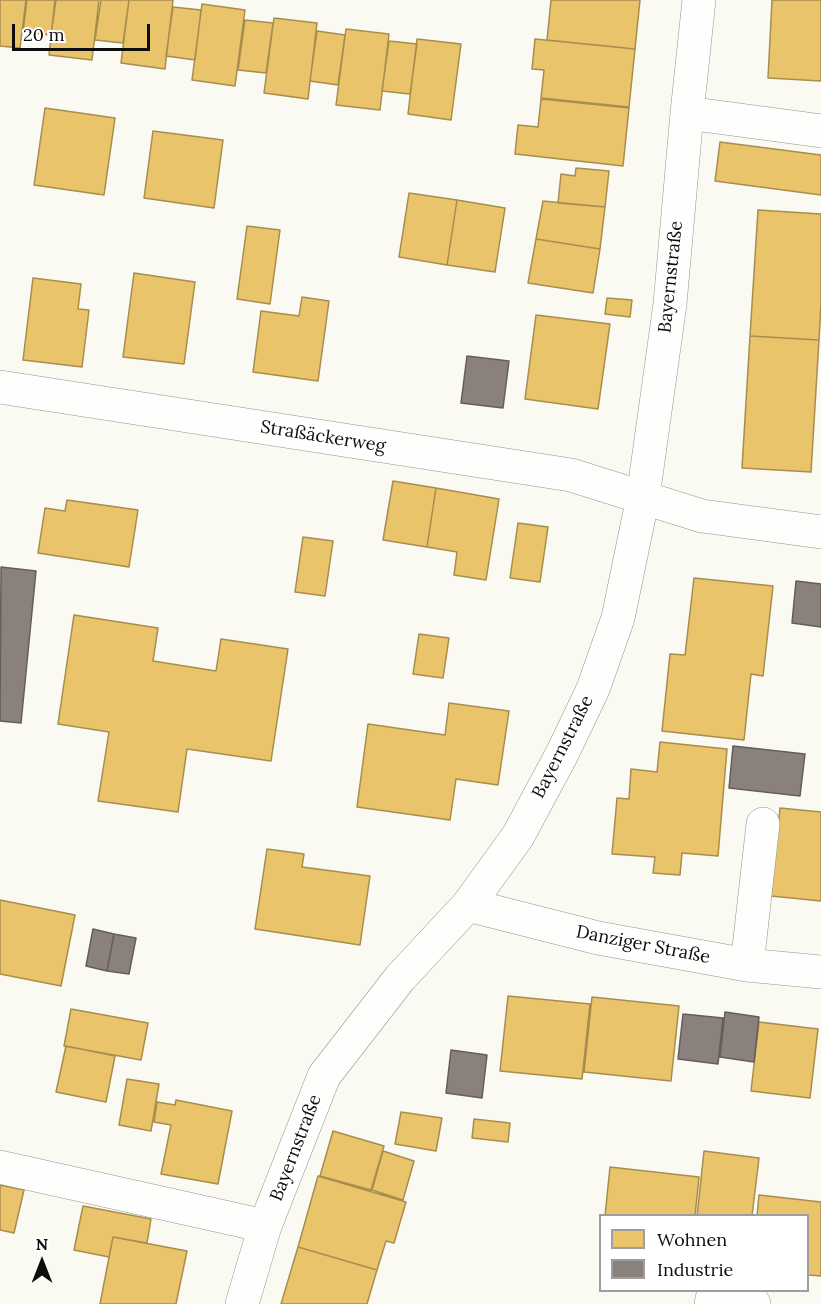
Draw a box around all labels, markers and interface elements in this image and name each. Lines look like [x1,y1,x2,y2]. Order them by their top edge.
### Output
scale bar [15,12,153,50]
text: 20 m [23,23,65,46]
street label: Bayernstraße [654,220,688,334]
street label: Straßäckerweg [259,416,387,458]
street label: Bayernstraße [528,692,598,802]
street label: Danziger Straße [574,921,712,969]
street label: Bayernstraße [266,1092,326,1204]
legend [599,1214,809,1292]
text: Wohnen [657,1228,727,1251]
north arrow [12,1232,72,1292]
text: N [36,1234,48,1254]
text: Industrie [657,1258,733,1281]

